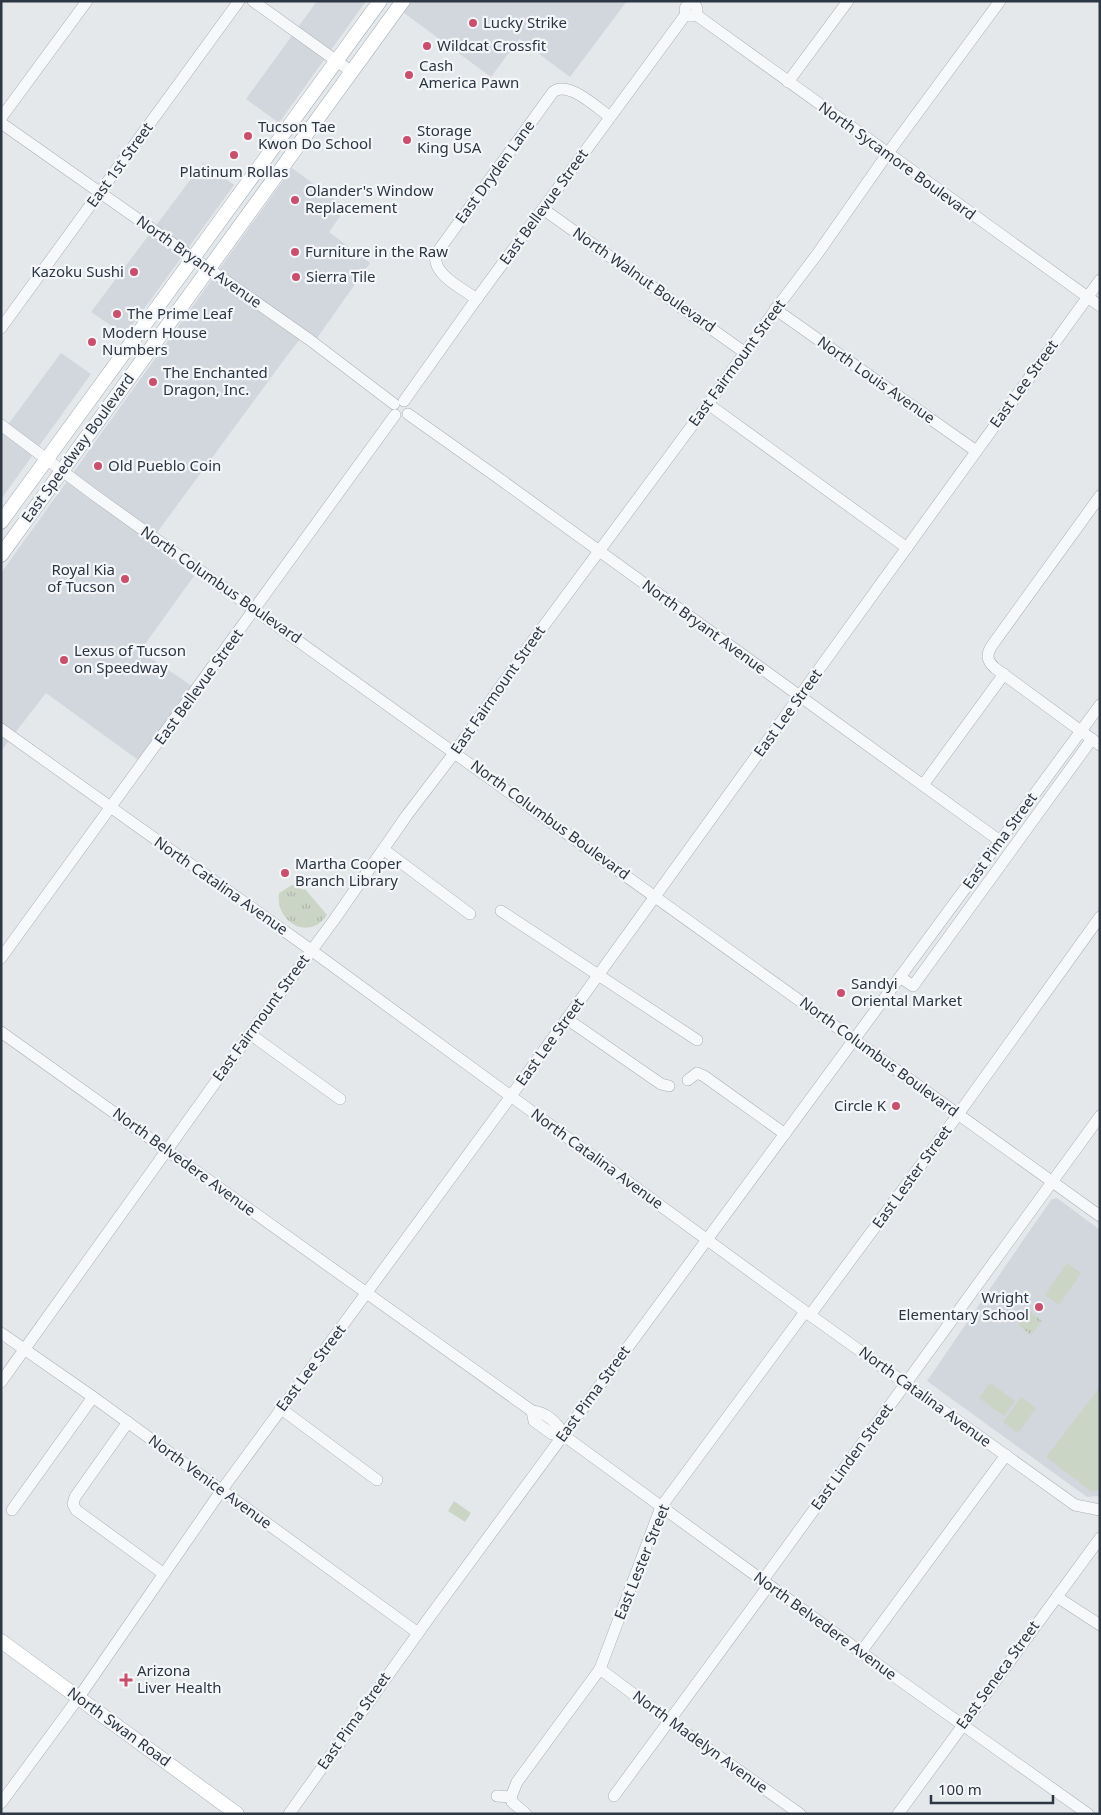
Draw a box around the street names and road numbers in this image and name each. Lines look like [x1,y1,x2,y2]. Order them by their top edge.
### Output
street label: North Sycamore Boulevard [815,96,980,224]
street label: East Dryden Lane [450,116,538,227]
street label: East 1st Street [82,118,157,211]
street label: East Bellevue Street [494,144,592,268]
street label: North Bryant Avenue [133,210,266,312]
street label: North Walnut Boulevard [569,222,720,336]
street label: East Fairmount Street [683,294,789,430]
street label: North Louis Avenue [814,331,939,427]
street label: East Lee Street [985,335,1062,431]
street label: East Speedway Boulevard [16,369,138,526]
street label: North Columbus Boulevard [137,521,306,647]
street label: North Bryant Avenue [639,574,771,678]
street label: East Fairmount Street [445,621,549,758]
street label: East Bellevue Street [149,624,247,748]
street label: East Lee Street [749,664,826,760]
street label: North Columbus Boulevard [467,755,634,884]
street label: East Pima Street [957,788,1041,893]
street label: North Catalina Avenue [151,831,292,939]
street label: East Fairmount Street [207,949,313,1085]
street label: North Columbus Boulevard [796,992,963,1121]
street label: East Lee Street [511,993,588,1089]
street label: North Belvedere Avenue [109,1103,260,1220]
street label: North Catalina Avenue [527,1103,668,1213]
street label: East Lester Street [867,1120,956,1232]
street label: East Lee Street [271,1319,350,1415]
street label: East Pima Street [550,1341,634,1446]
street label: North Catalina Avenue [855,1341,996,1451]
street label: East Linden Street [806,1399,897,1514]
street label: North Venice Avenue [145,1430,276,1533]
street label: East Lester Street [609,1501,674,1622]
street label: North Belvedere Avenue [750,1567,901,1684]
street label: East Seneca Street [951,1616,1044,1733]
street label: East Pima Street [312,1667,395,1773]
street label: North Swan Road [64,1682,175,1770]
street label: North Madelyn Avenue [629,1685,772,1797]

